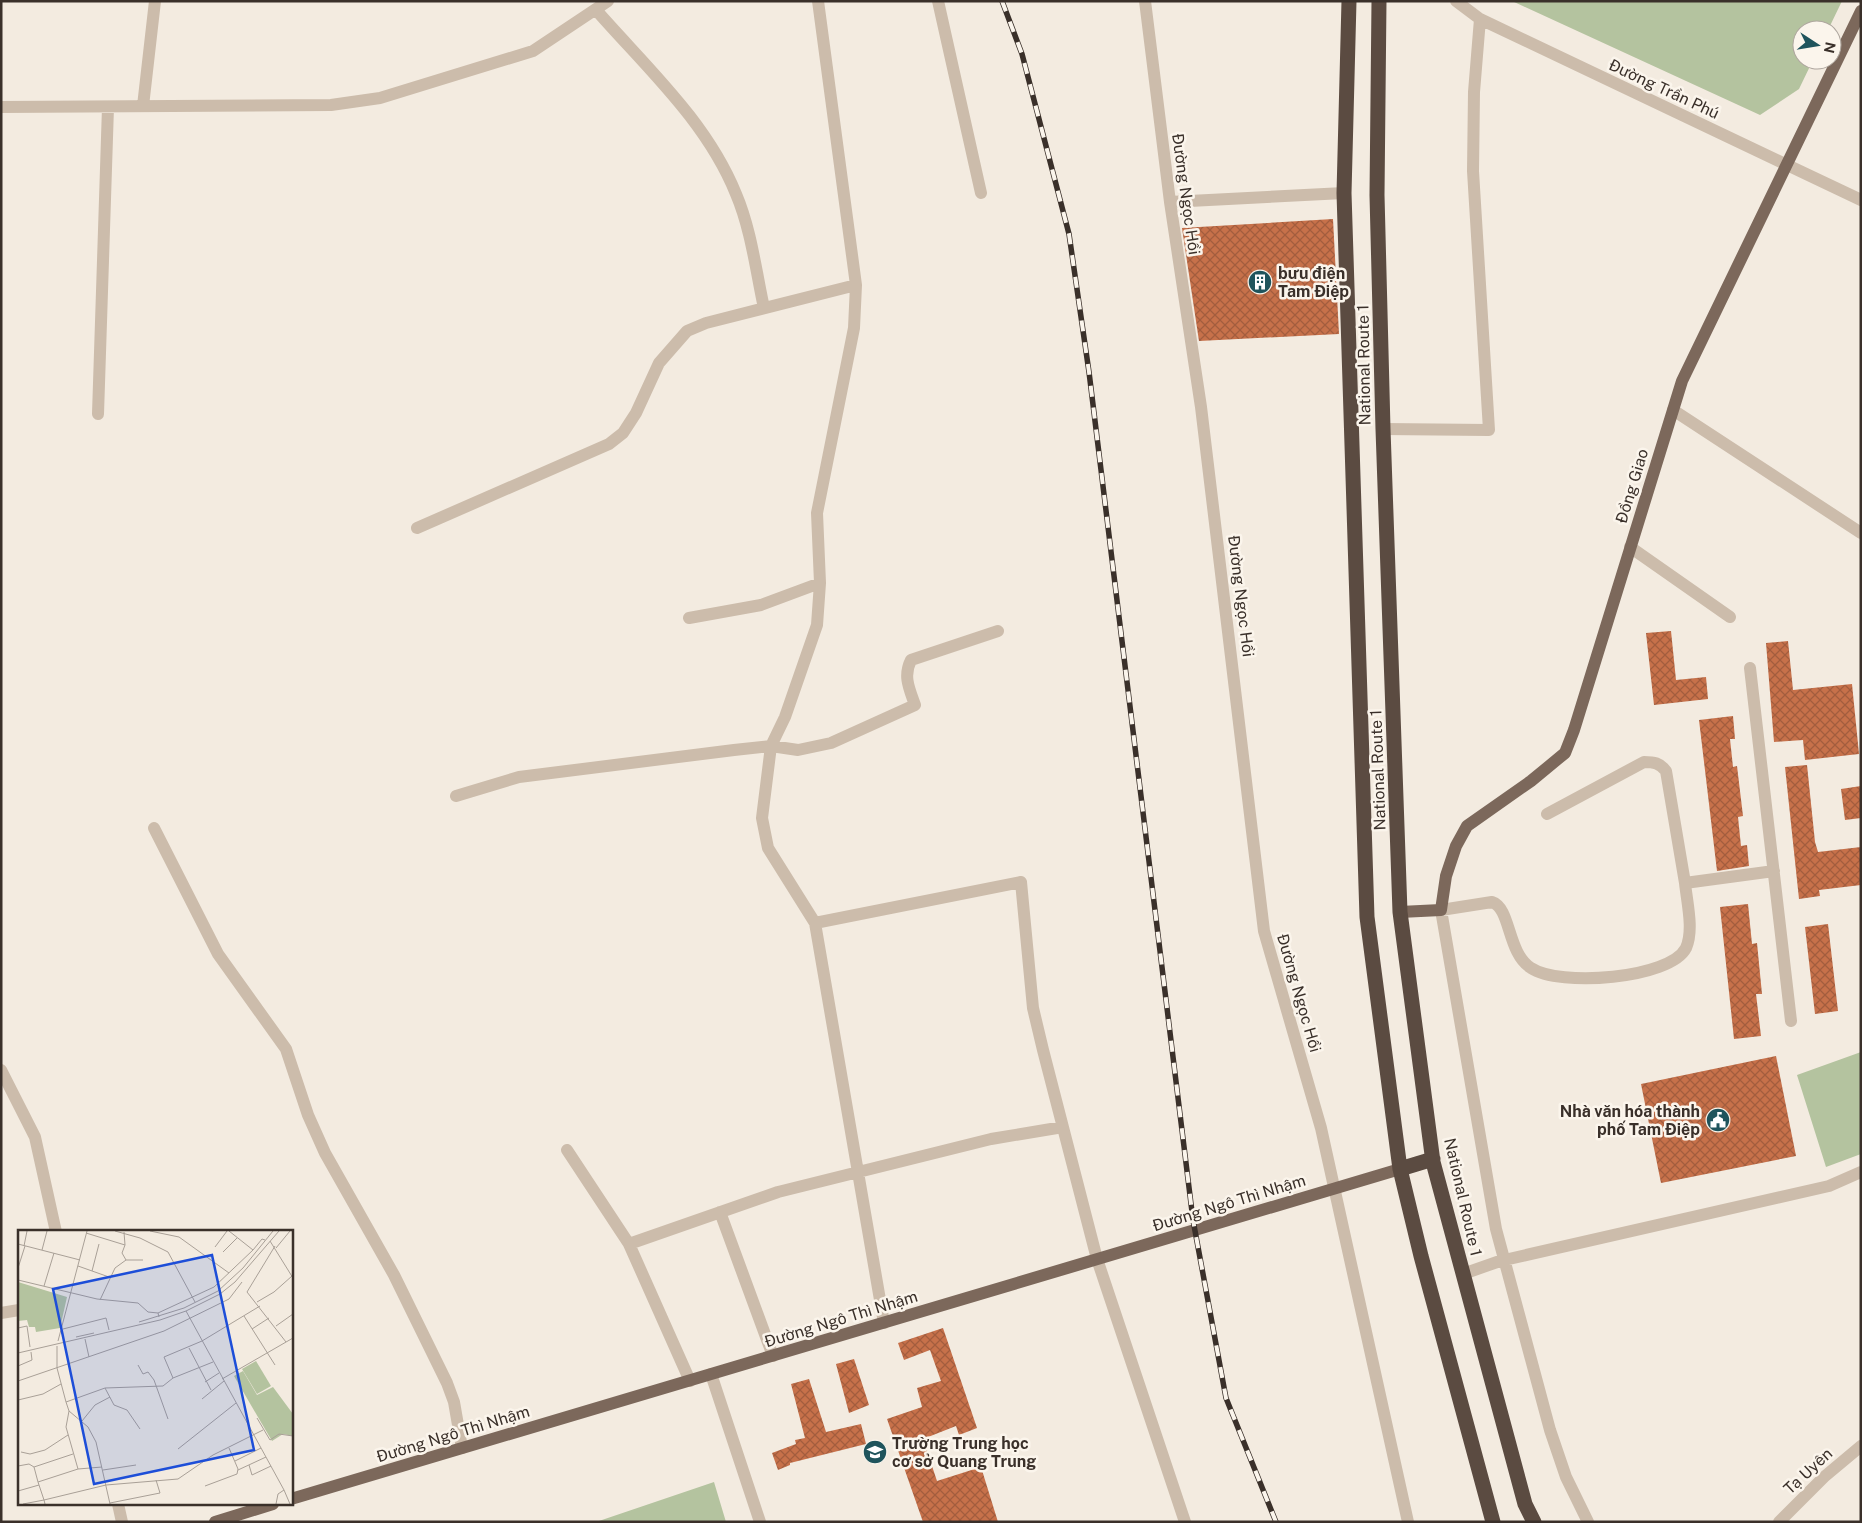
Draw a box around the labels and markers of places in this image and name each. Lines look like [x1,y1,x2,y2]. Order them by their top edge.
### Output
place label: bưu điện Tam Điệp [1278,264,1349,301]
building icon: bưu điện Tam Điệp [1247,269,1273,295]
place label: Nhà văn hóa thành phố Tam Điệp [1560,1102,1700,1139]
public building icon: Nhà văn hóa thành phố Tam Điệp [1705,1107,1731,1133]
place label: Trường Trung học cơ sở Quang Trung [892,1434,1036,1471]
school or university icon: Trường Trung học cơ sở Quang Trung [862,1439,888,1465]

